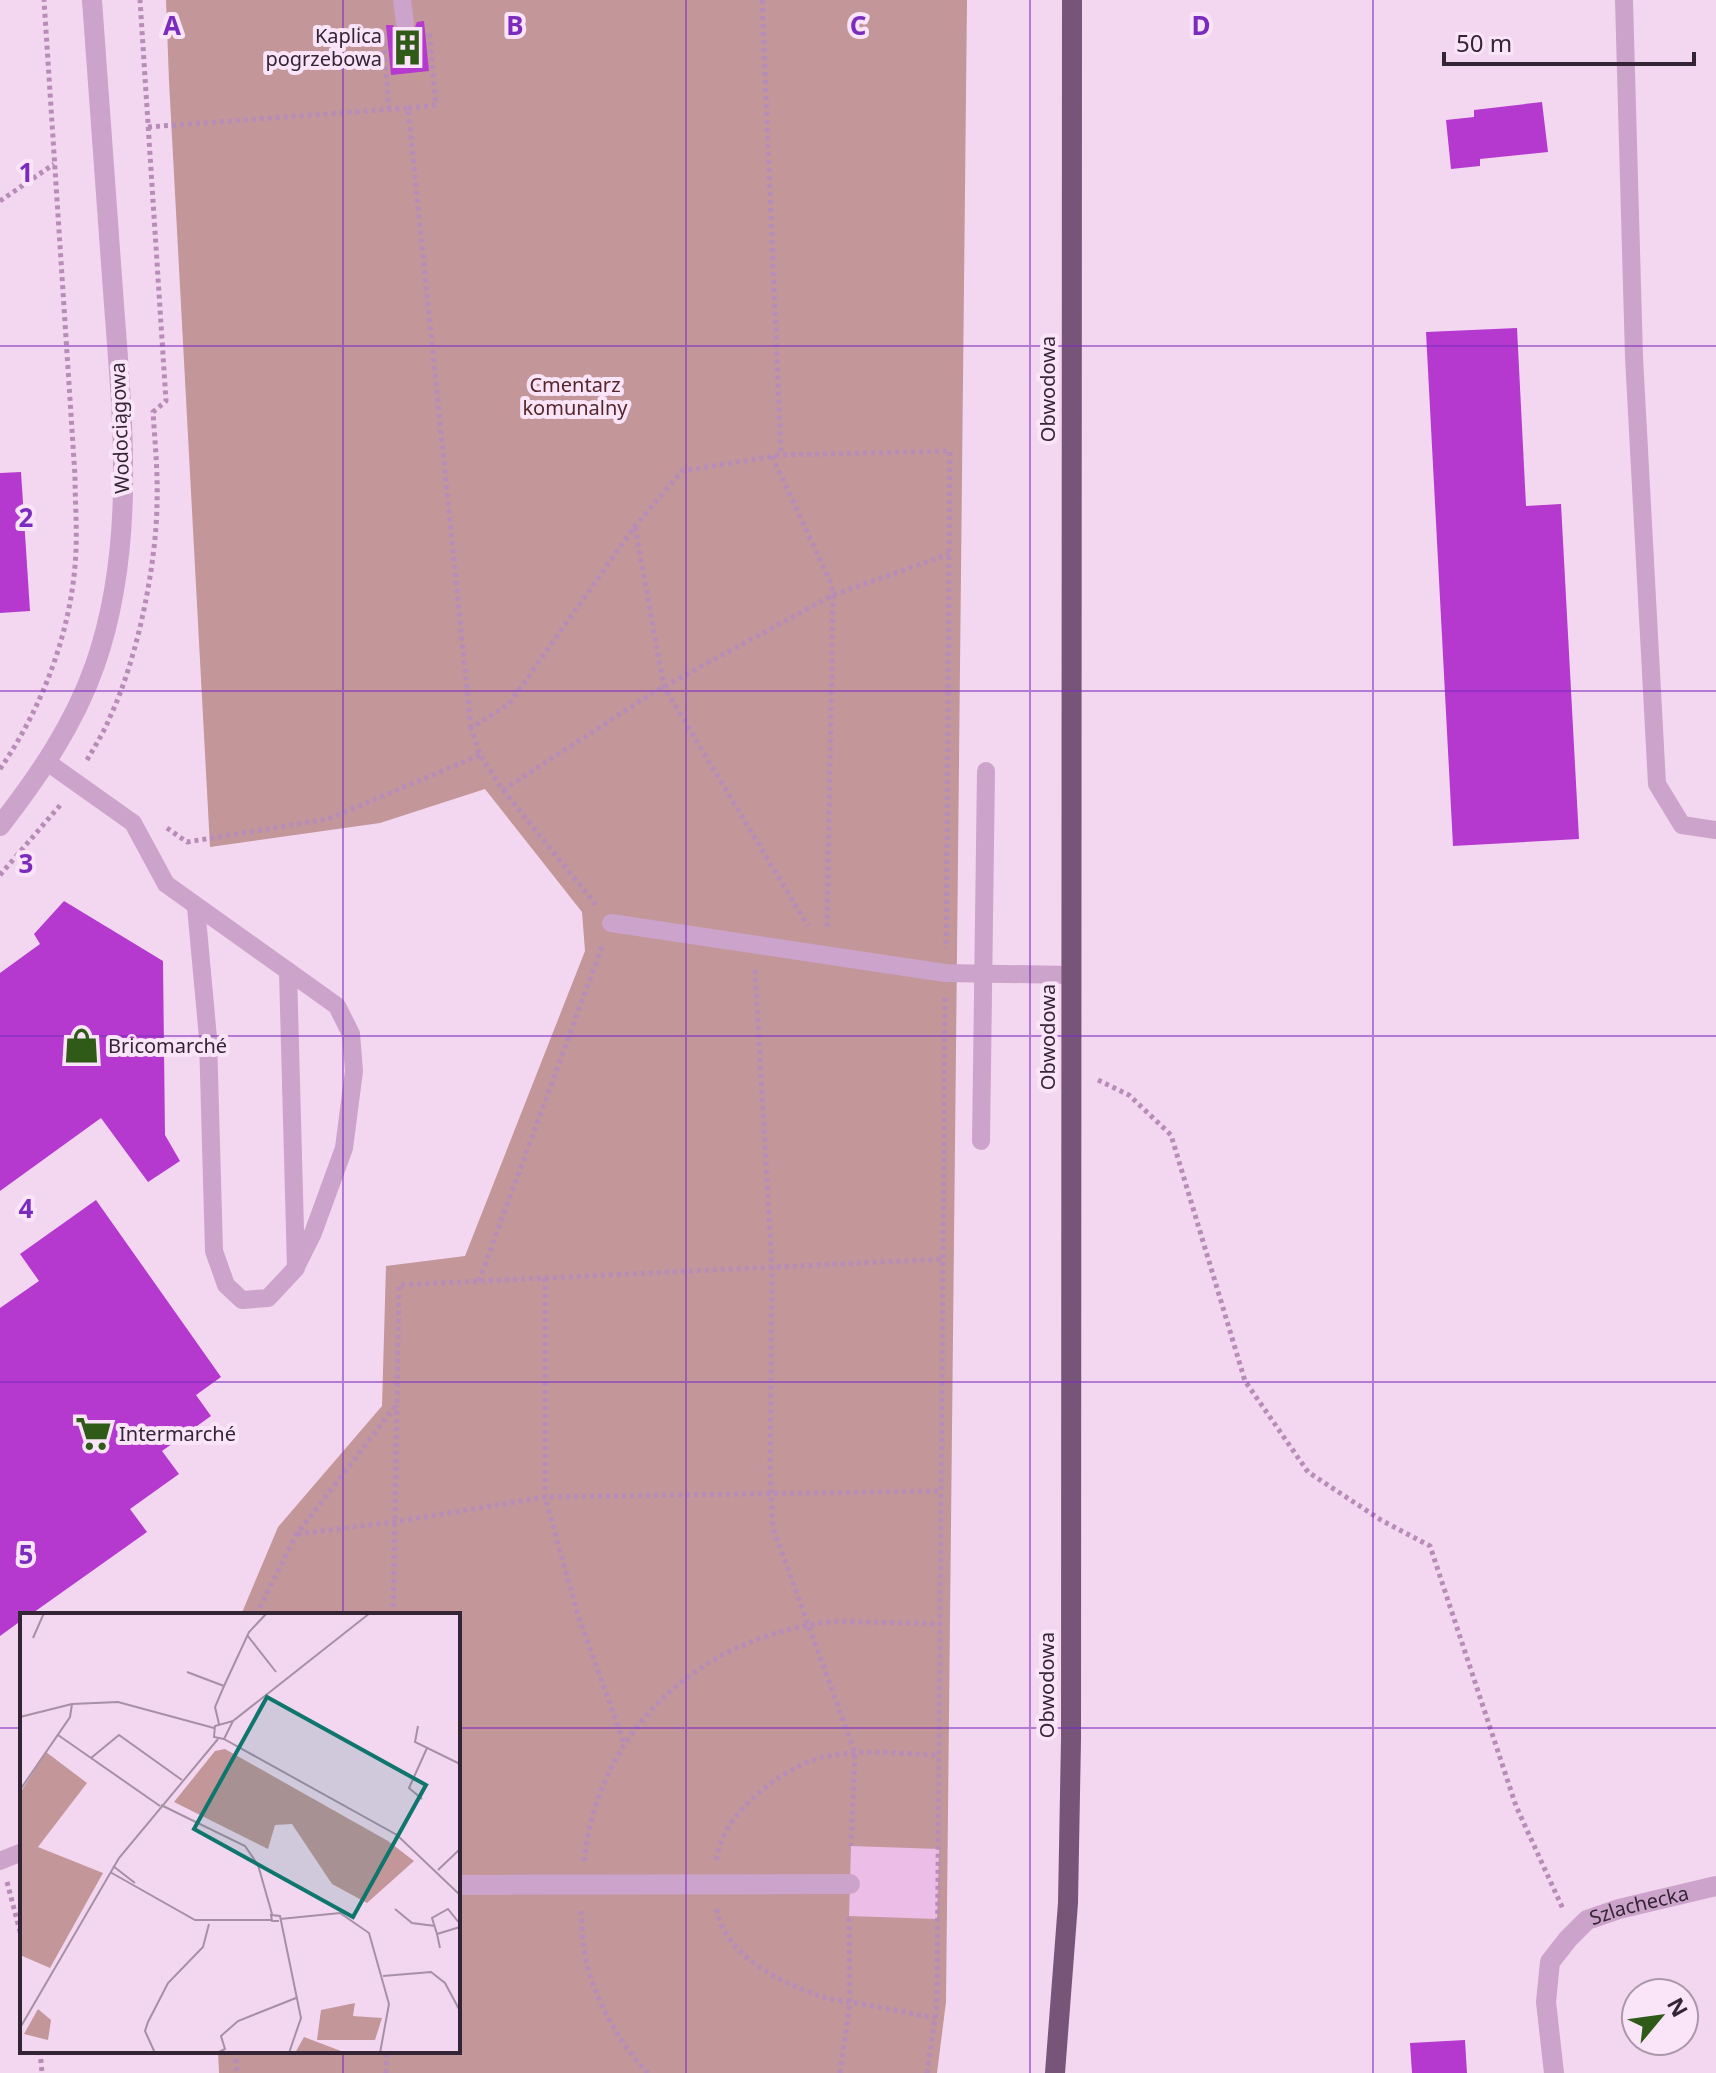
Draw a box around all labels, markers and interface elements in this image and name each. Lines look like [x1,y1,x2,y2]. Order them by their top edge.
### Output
text: A [163,7,181,43]
text: B [506,7,524,43]
text: C [850,7,866,43]
text: D [1191,7,1211,43]
scale bar [1444,16,1694,66]
place label: Kaplica pogrzebowa [265,22,382,72]
text: 50 m [1456,26,1512,59]
building icon: Kaplica pogrzebowa [389,29,427,67]
text: 1 [19,154,33,190]
street label: Obwodowa [1034,336,1061,442]
street label: Wodociągowa [104,362,135,494]
park label: Cmentarz komunalny [522,371,628,421]
text: 2 [19,499,34,535]
text: 3 [19,845,33,881]
street label: Obwodowa [1034,984,1061,1090]
shop icon: Bricomarché [63,1027,101,1065]
place label: Bricomarché [108,1032,227,1059]
text: 4 [19,1190,34,1226]
supermarket icon: Intermarché [74,1415,112,1453]
place label: Intermarché [119,1420,236,1447]
text: 5 [19,1536,33,1572]
inset map [20,1613,460,2053]
street label: Obwodowa [1033,1632,1060,1738]
street label: Szlachecka [1586,1879,1691,1931]
north arrow [1620,1977,1700,2057]
text: N [1661,1992,1696,2022]

